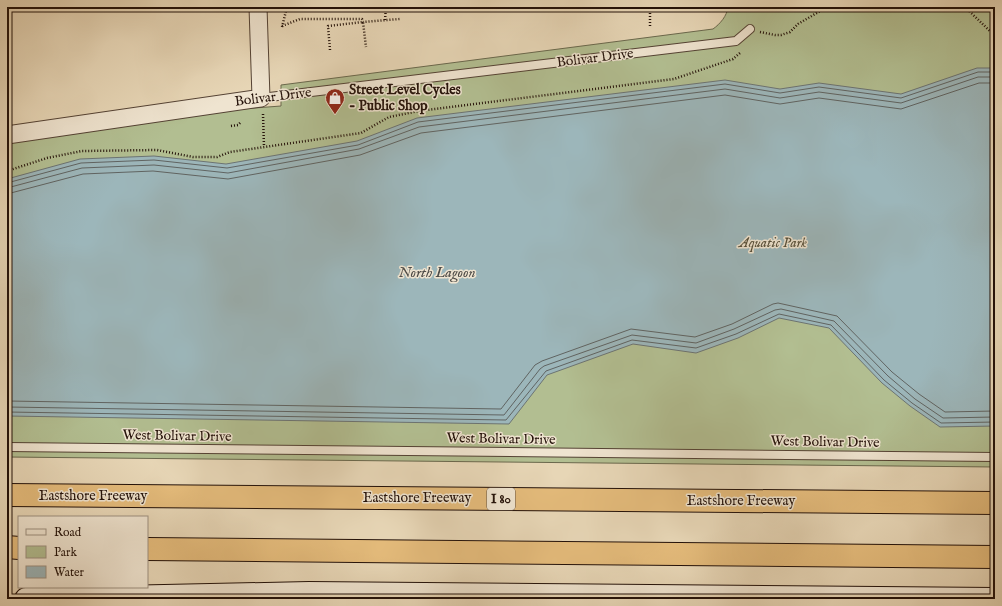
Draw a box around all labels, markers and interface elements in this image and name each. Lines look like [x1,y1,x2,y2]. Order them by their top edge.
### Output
street label: Bolivar Drive [556,44,635,72]
place label: Street Level Cycles - Public Shop [349,81,461,115]
street label: Bolivar Drive [234,83,313,111]
shop icon: Street Level Cycles - Public Shop [324,87,346,115]
park label: Aquatic Park [737,234,807,252]
water label: North Lagoon [398,263,476,283]
street label: West Bolivar Drive [122,426,232,446]
street label: West Bolivar Drive [446,429,556,449]
street label: West Bolivar Drive [770,432,880,452]
street label: Eastshore Freeway [39,487,147,505]
road number: I 80 [487,488,515,510]
street label: Eastshore Freeway [363,489,471,507]
street label: Eastshore Freeway [687,492,795,510]
legend [18,516,148,588]
text: Road [54,525,82,540]
text: Park [54,545,77,560]
text: Water [54,565,85,580]

